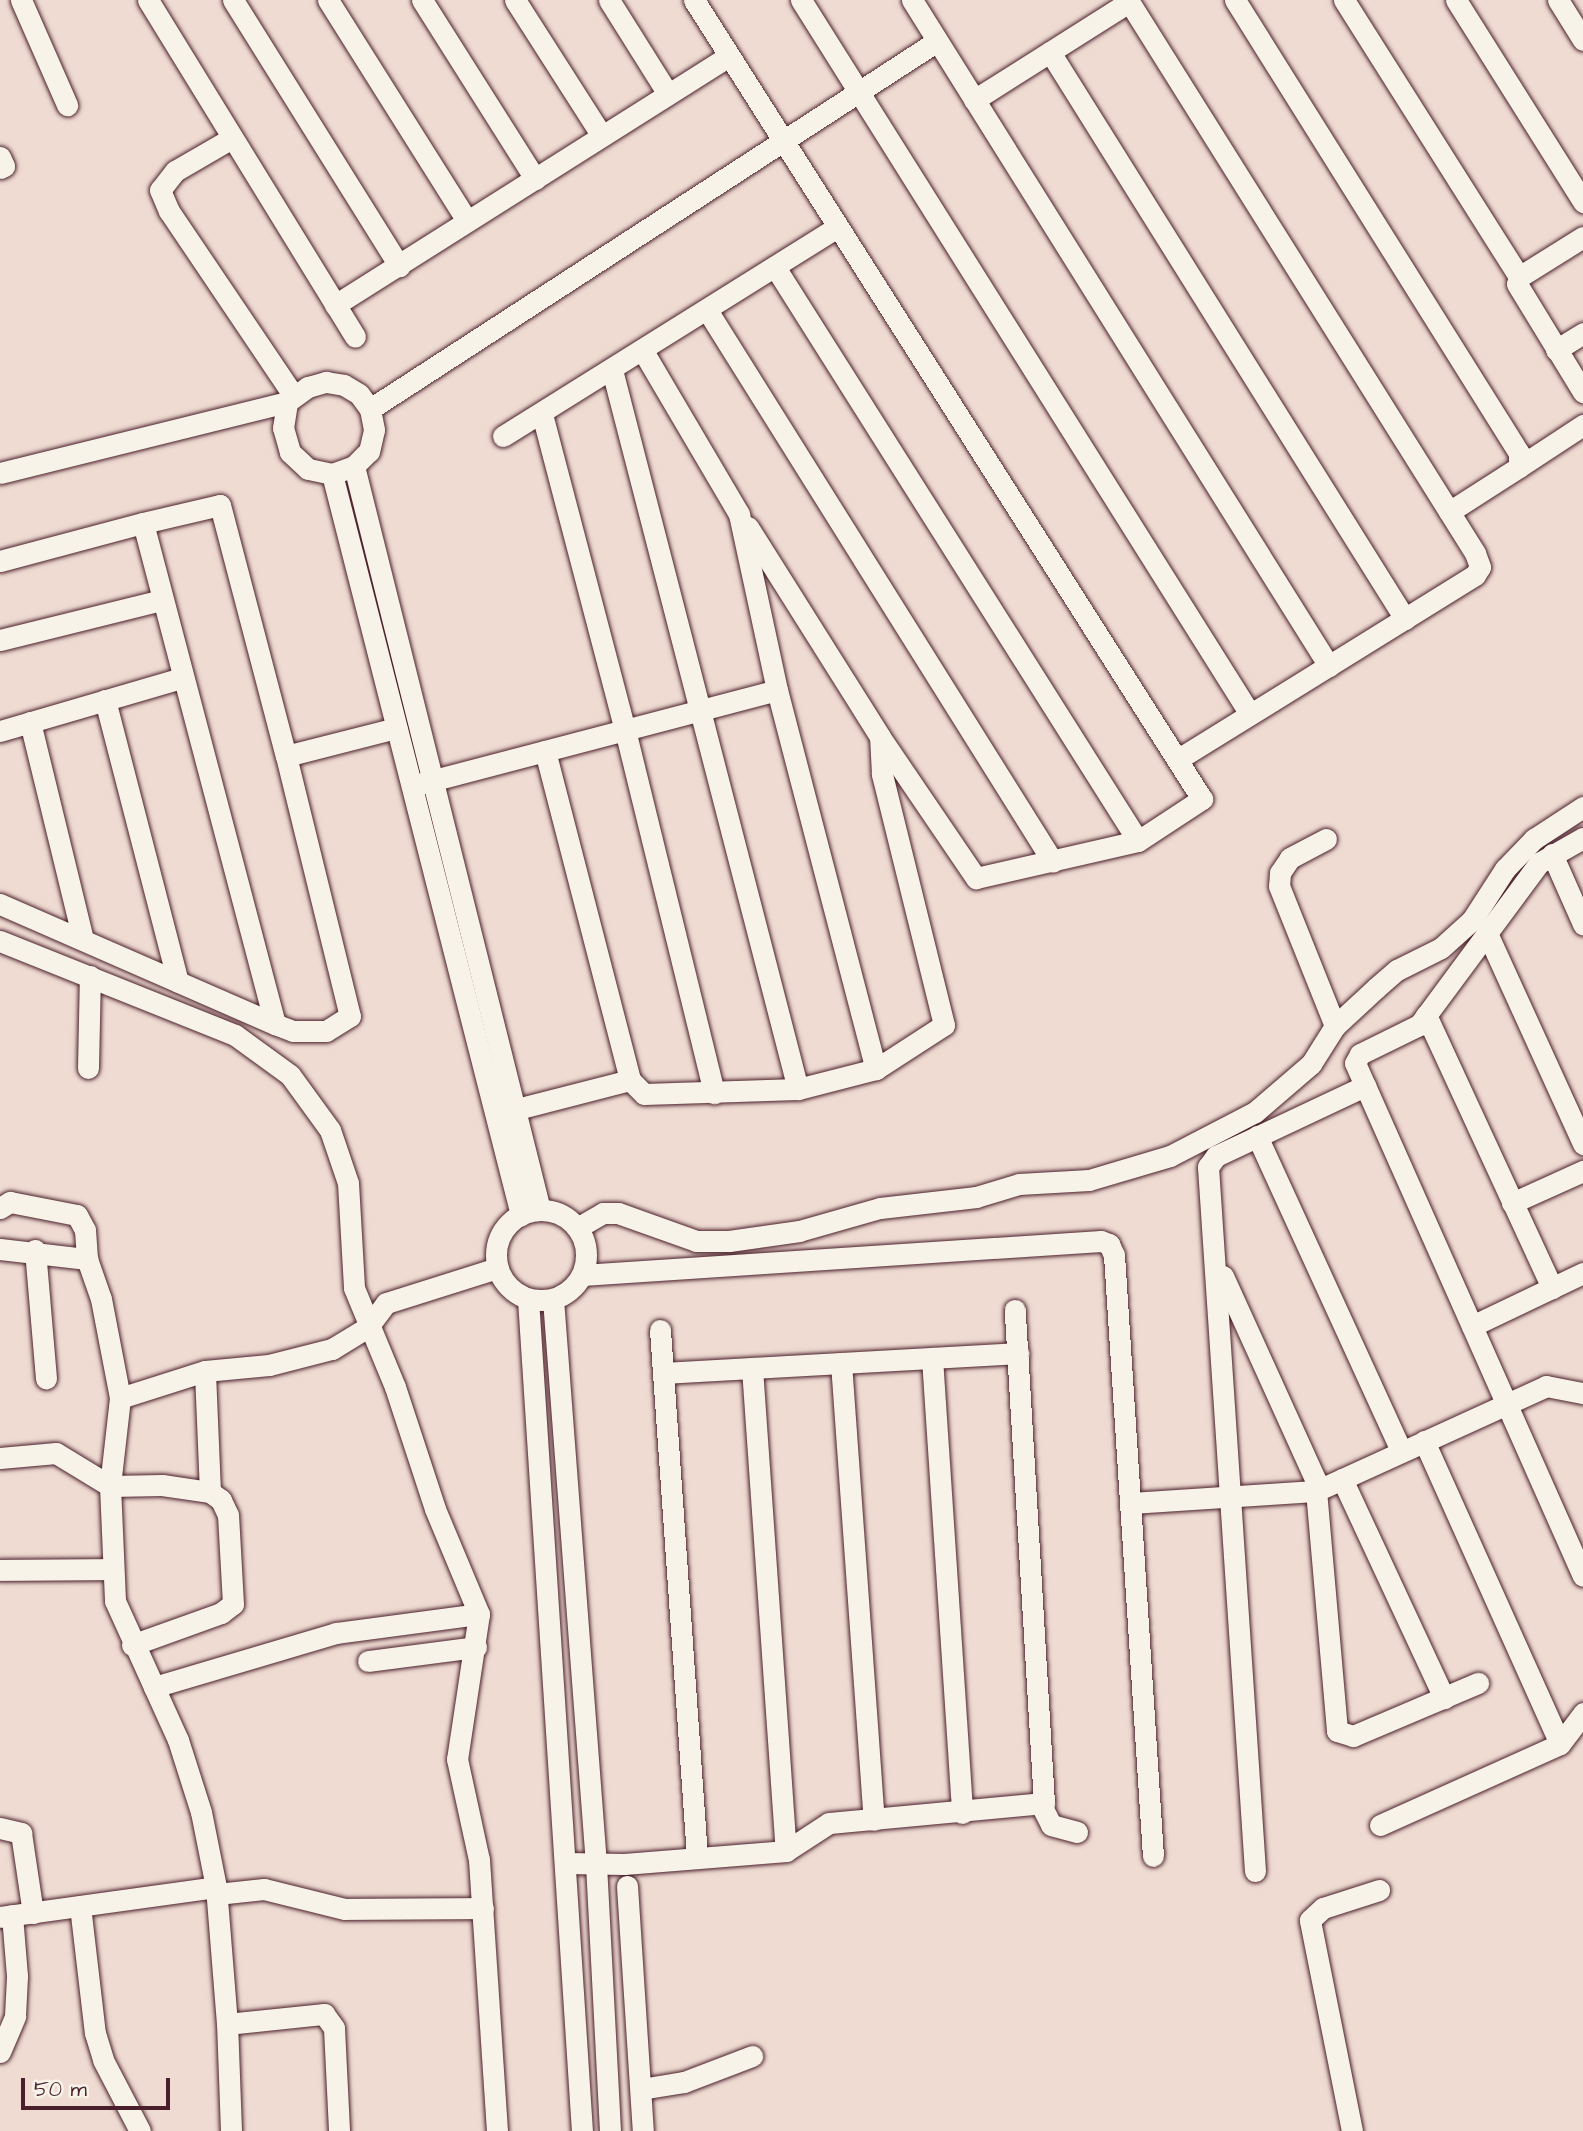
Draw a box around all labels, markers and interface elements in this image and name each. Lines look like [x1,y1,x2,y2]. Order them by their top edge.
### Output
scale bar [24,2064,173,2108]
text: 50 m [34,2075,87,2104]

